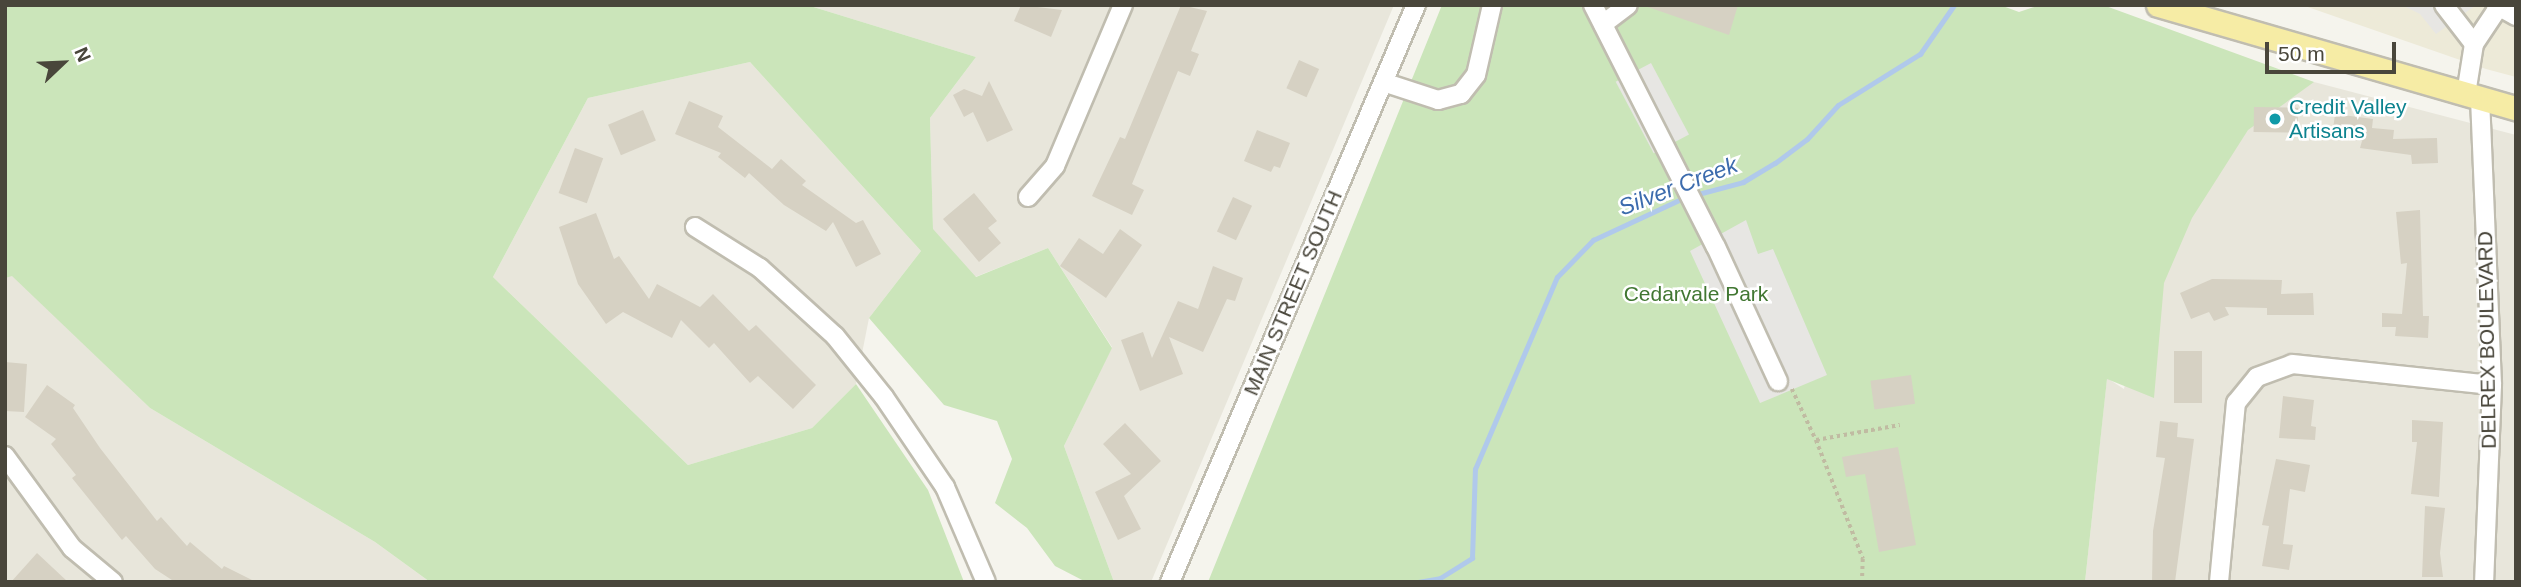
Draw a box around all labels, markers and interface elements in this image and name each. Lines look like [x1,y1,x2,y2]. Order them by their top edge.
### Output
north arrow [28,28,98,98]
scale bar [2269,28,2400,72]
text: 50 m [2278,42,2325,65]
text: N [70,44,95,65]
place label: Credit Valley Artisans [2289,94,2406,144]
marker: Credit Valley Artisans [2267,111,2283,127]
water label: Silver Creek [1615,151,1741,221]
street label: MAIN STREET SOUTH [1238,187,1348,399]
street label: DELREX BOULEVARD [2473,231,2501,449]
park label: Cedarvale Park [1624,281,1768,307]

